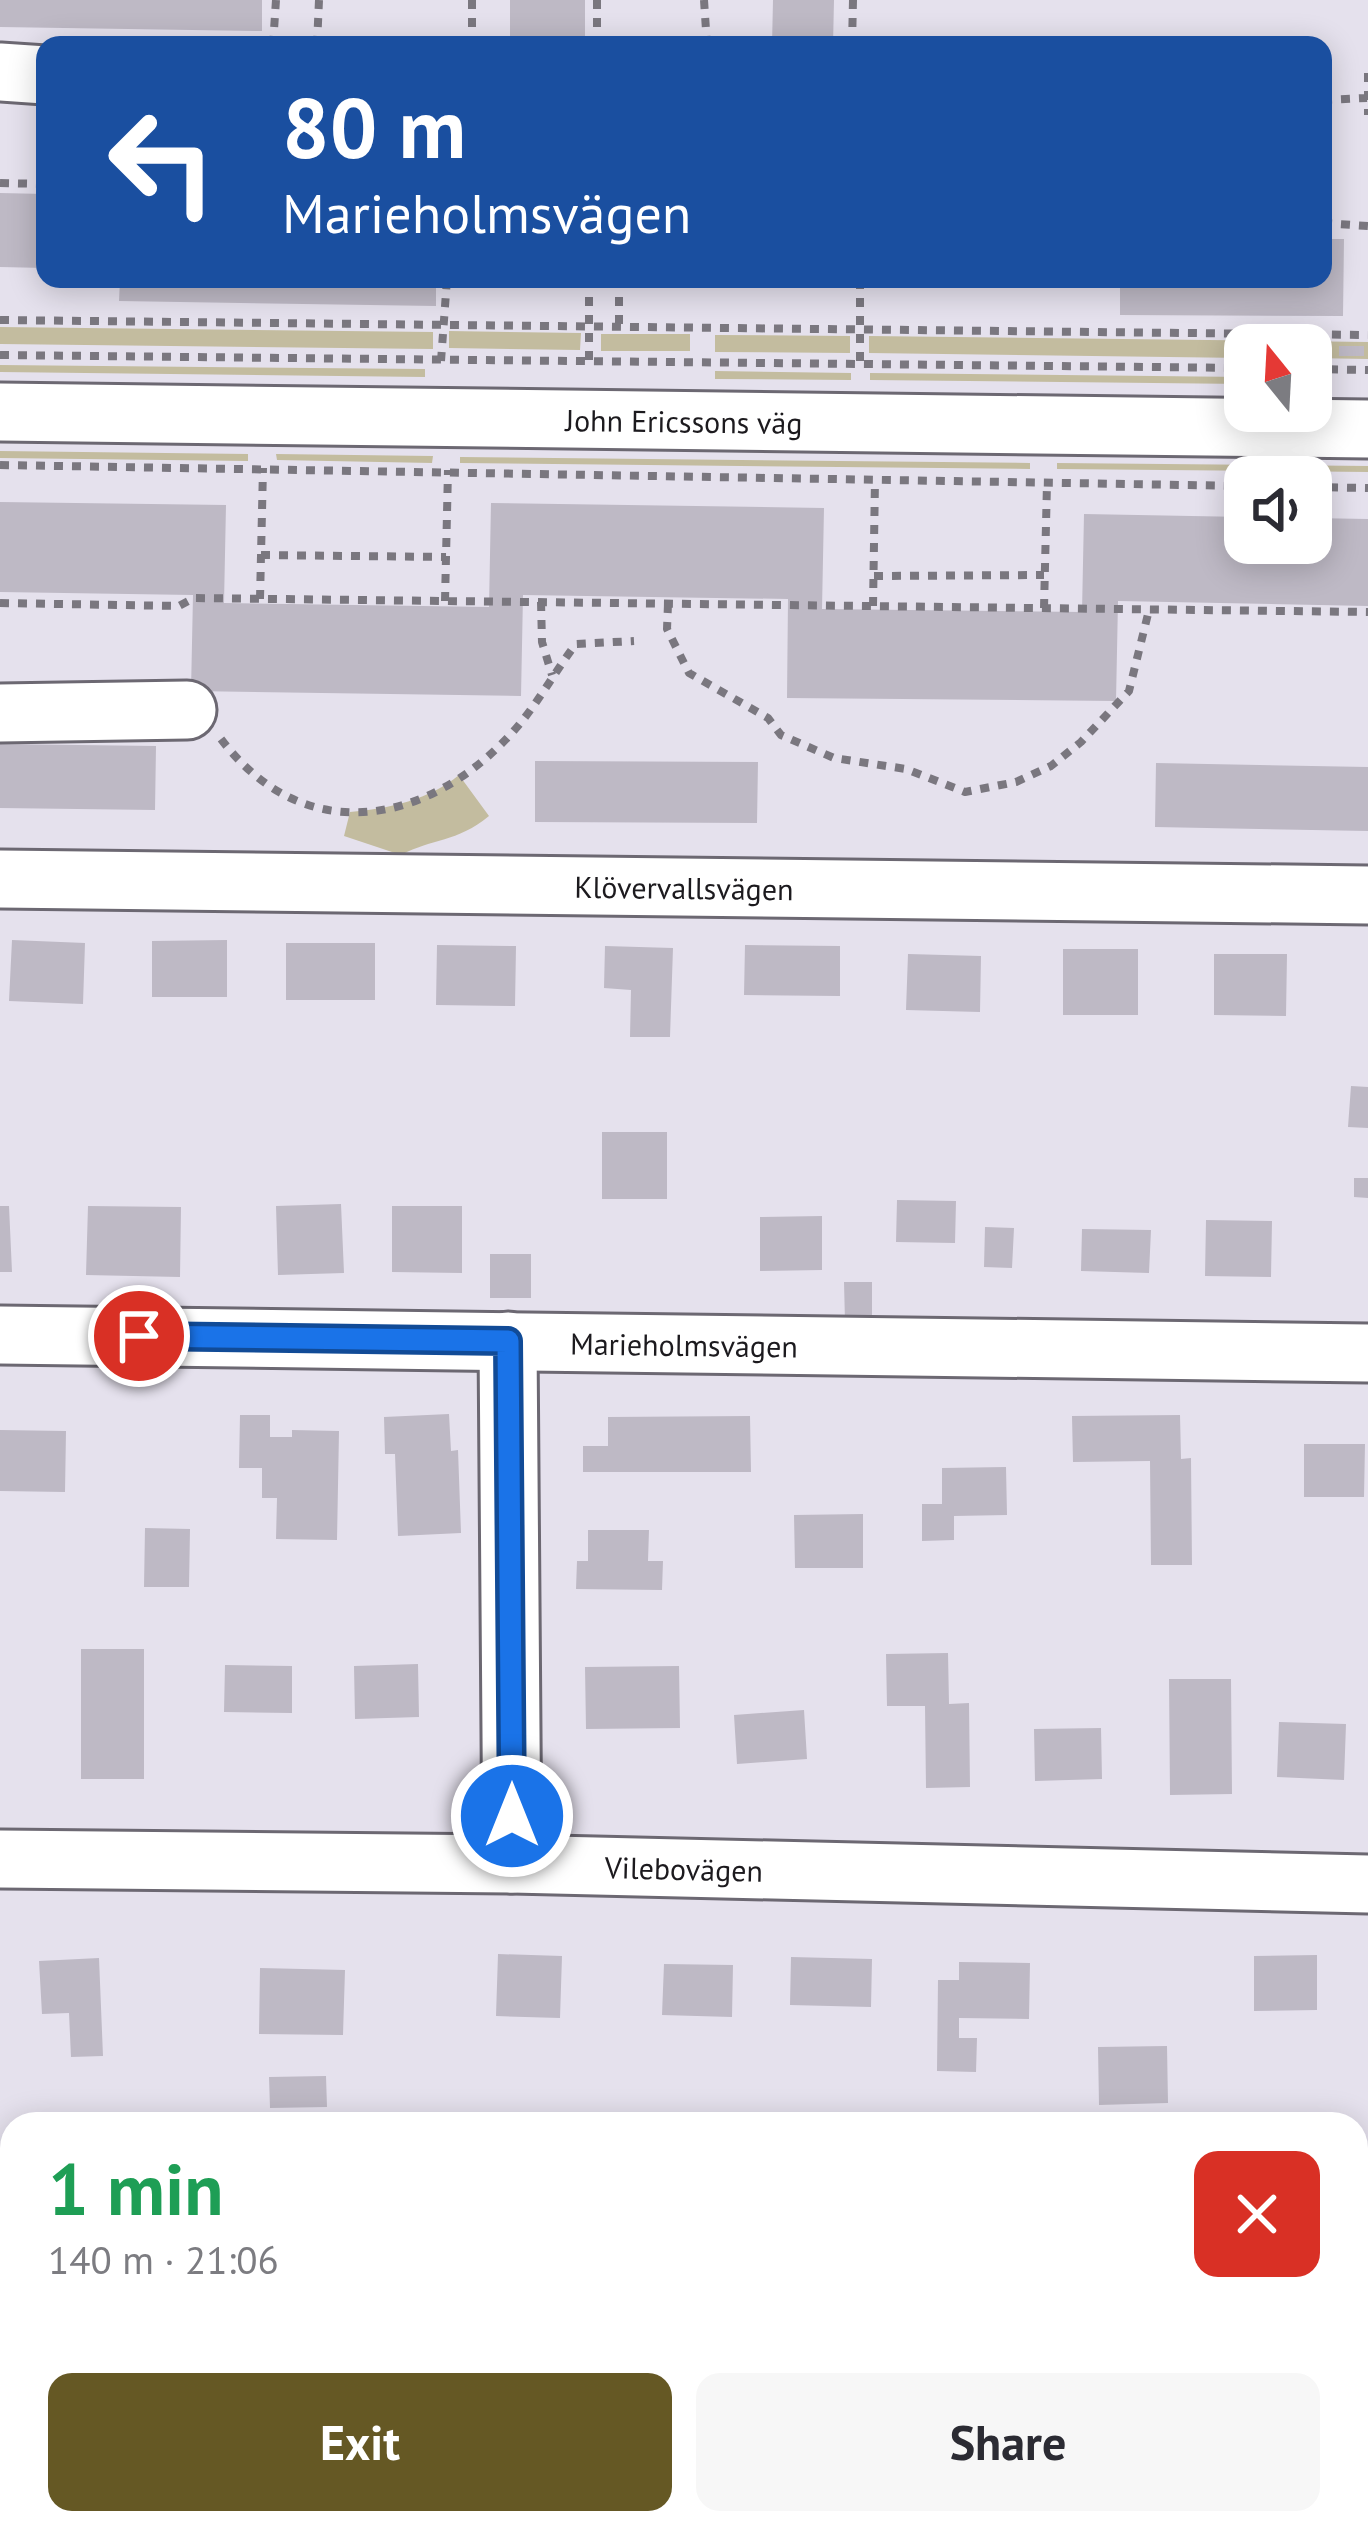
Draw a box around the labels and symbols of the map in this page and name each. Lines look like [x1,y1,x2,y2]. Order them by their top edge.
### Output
north arrow [1224,324,1332,432]
street label: John Ericssons väg [563,400,803,441]
street label: Klövervallsvägen [574,866,794,908]
pin [88,1285,190,1387]
street label: Marieholmsvägen [570,1323,798,1365]
position arrow [449,1753,575,1879]
street label: Vilebovägen [603,1847,763,1889]

